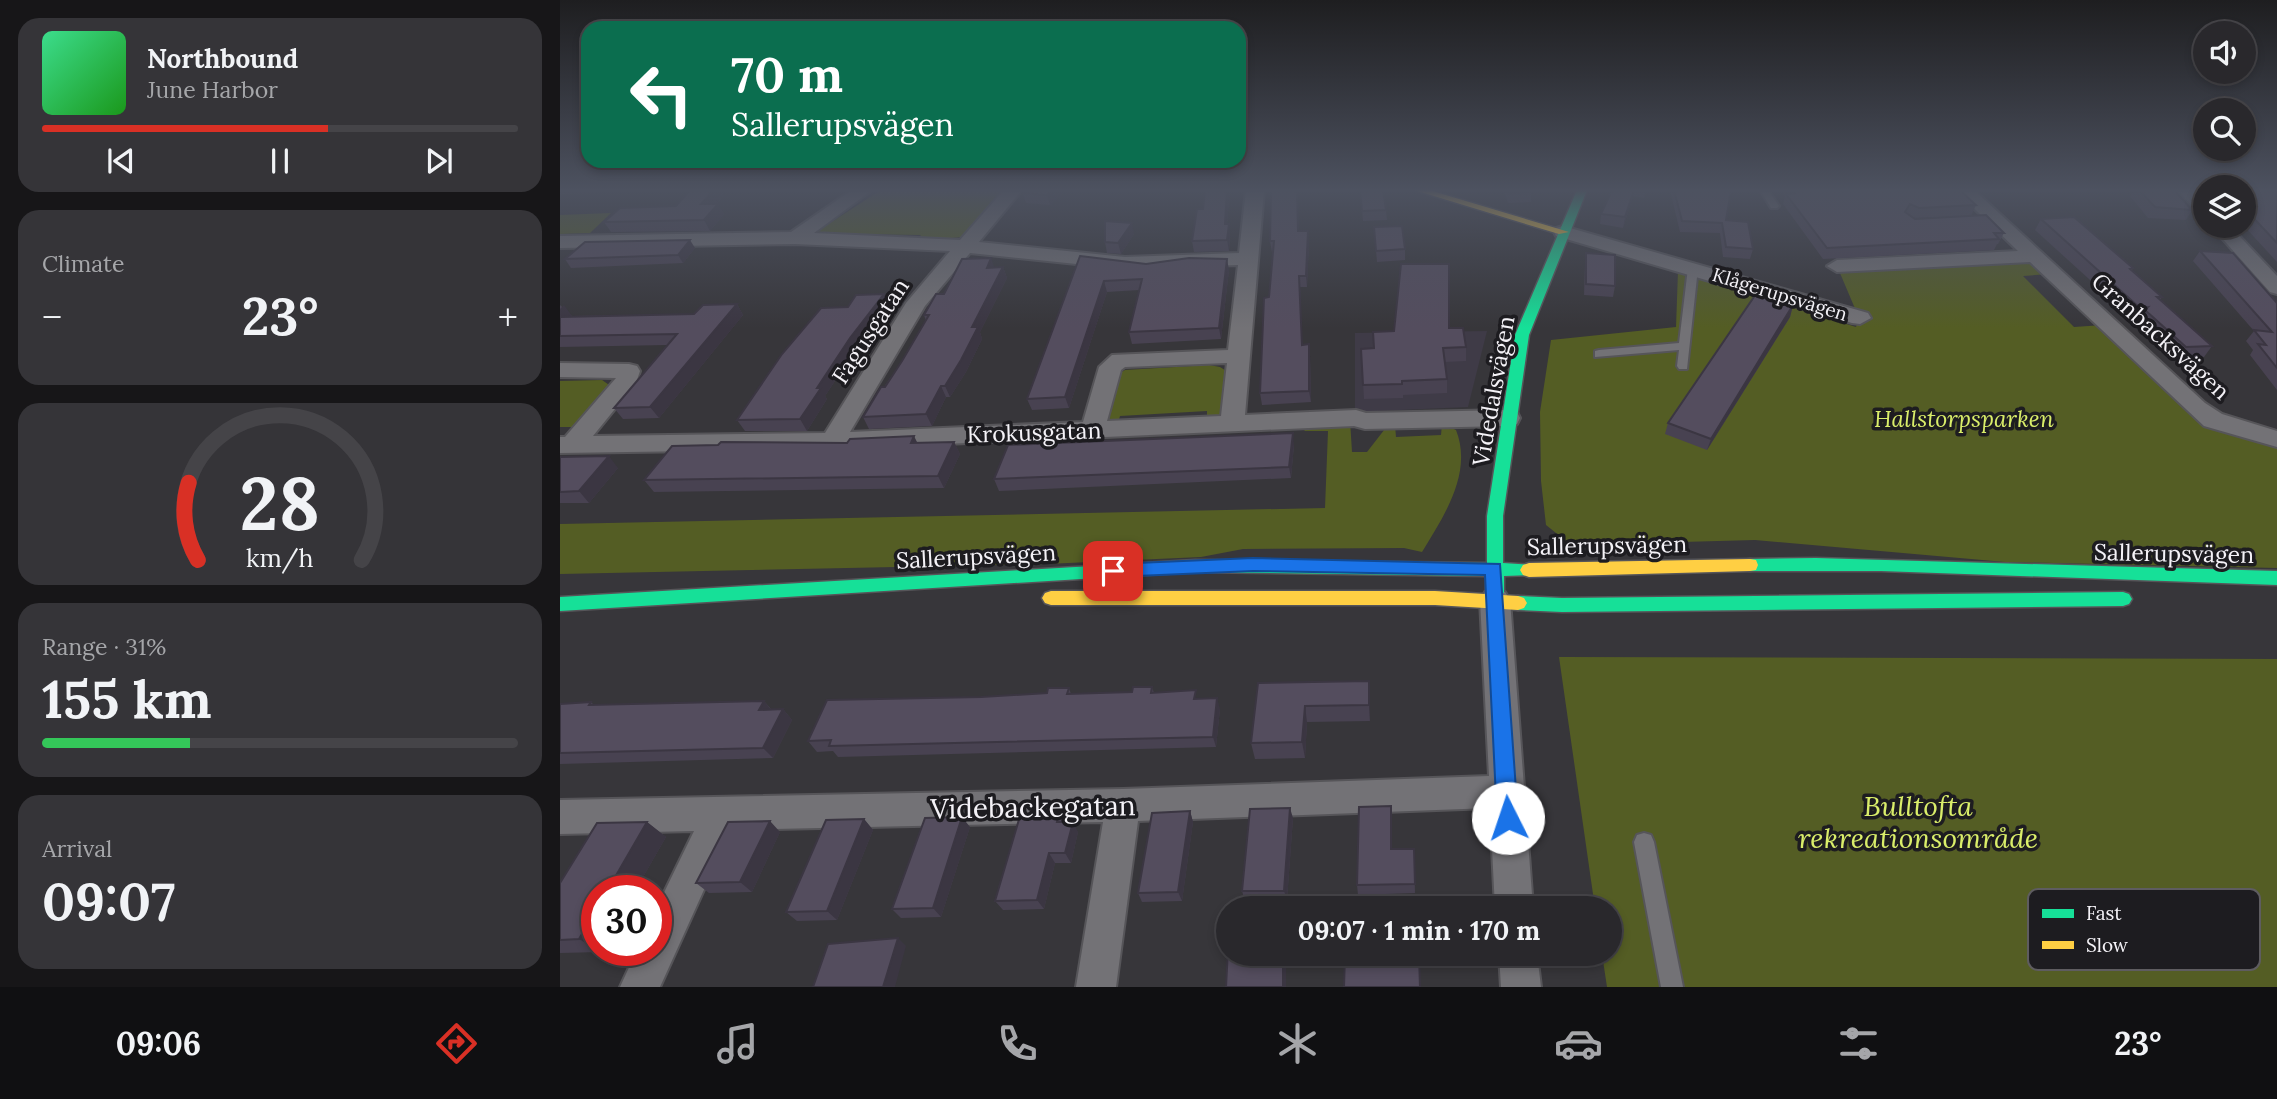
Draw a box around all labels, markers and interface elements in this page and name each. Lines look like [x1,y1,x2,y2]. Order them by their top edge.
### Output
map controls [2193,21,2256,238]
button: sound [2193,21,2256,84]
text: Northbound [147,42,298,75]
text: 70 m [731,43,843,105]
icon: left [616,49,707,140]
text: June Harbor [147,75,278,104]
button: search [2193,98,2256,161]
text: Sallerupsvägen [731,104,954,145]
icon: previous [102,142,140,180]
icon: pause [261,142,299,180]
icon: next [420,142,458,180]
button: layers [2193,175,2256,238]
text: Climate [42,249,124,278]
street label: Klågerupsvägen [1710,262,1850,326]
street label: Granbacksvägen [2086,266,2236,406]
street label: Fagusgatan [825,273,915,389]
text: 23° [242,283,318,349]
text: − [42,293,62,341]
text: + [498,293,518,341]
street label: Videdalsvägen [1465,314,1520,469]
park label: Hallstorpsparken [1874,404,2054,433]
street label: Krokusgatan [966,415,1102,449]
text: 28 [240,457,320,550]
street label: Sallerupsvägen [1527,529,1687,561]
street label: Sallerupsvägen [895,537,1057,575]
street label: Sallerupsvägen [2094,537,2254,569]
text: km/h [246,541,314,573]
pin [1083,541,1143,601]
icon: arrive [1094,552,1132,590]
text: Range · 31% [42,632,166,661]
text: 155 km [42,666,212,732]
position arrow [1471,781,1545,855]
street label: Videbackegatan [929,787,1136,827]
park label: Bulltofta rekreationsområde [1798,788,2038,856]
text: Arrival [42,834,112,863]
text: 09:07 [42,868,175,934]
speed limit sign: 30 [581,875,672,966]
legend [2028,889,2260,970]
text: Fast [2086,901,2122,925]
text: 09:07 · 1 min · 170 m [1298,914,1540,947]
text: Slow [2086,933,2129,957]
icon: directions [432,1019,481,1068]
icon: music [713,1019,762,1068]
icon: phone [993,1019,1042,1068]
icon: climate [1273,1019,1322,1068]
icon: car [1554,1019,1603,1068]
icon: filters [1834,1019,1883,1068]
text: 09:06 [116,1023,201,1064]
text: 23° [2114,1023,2161,1064]

